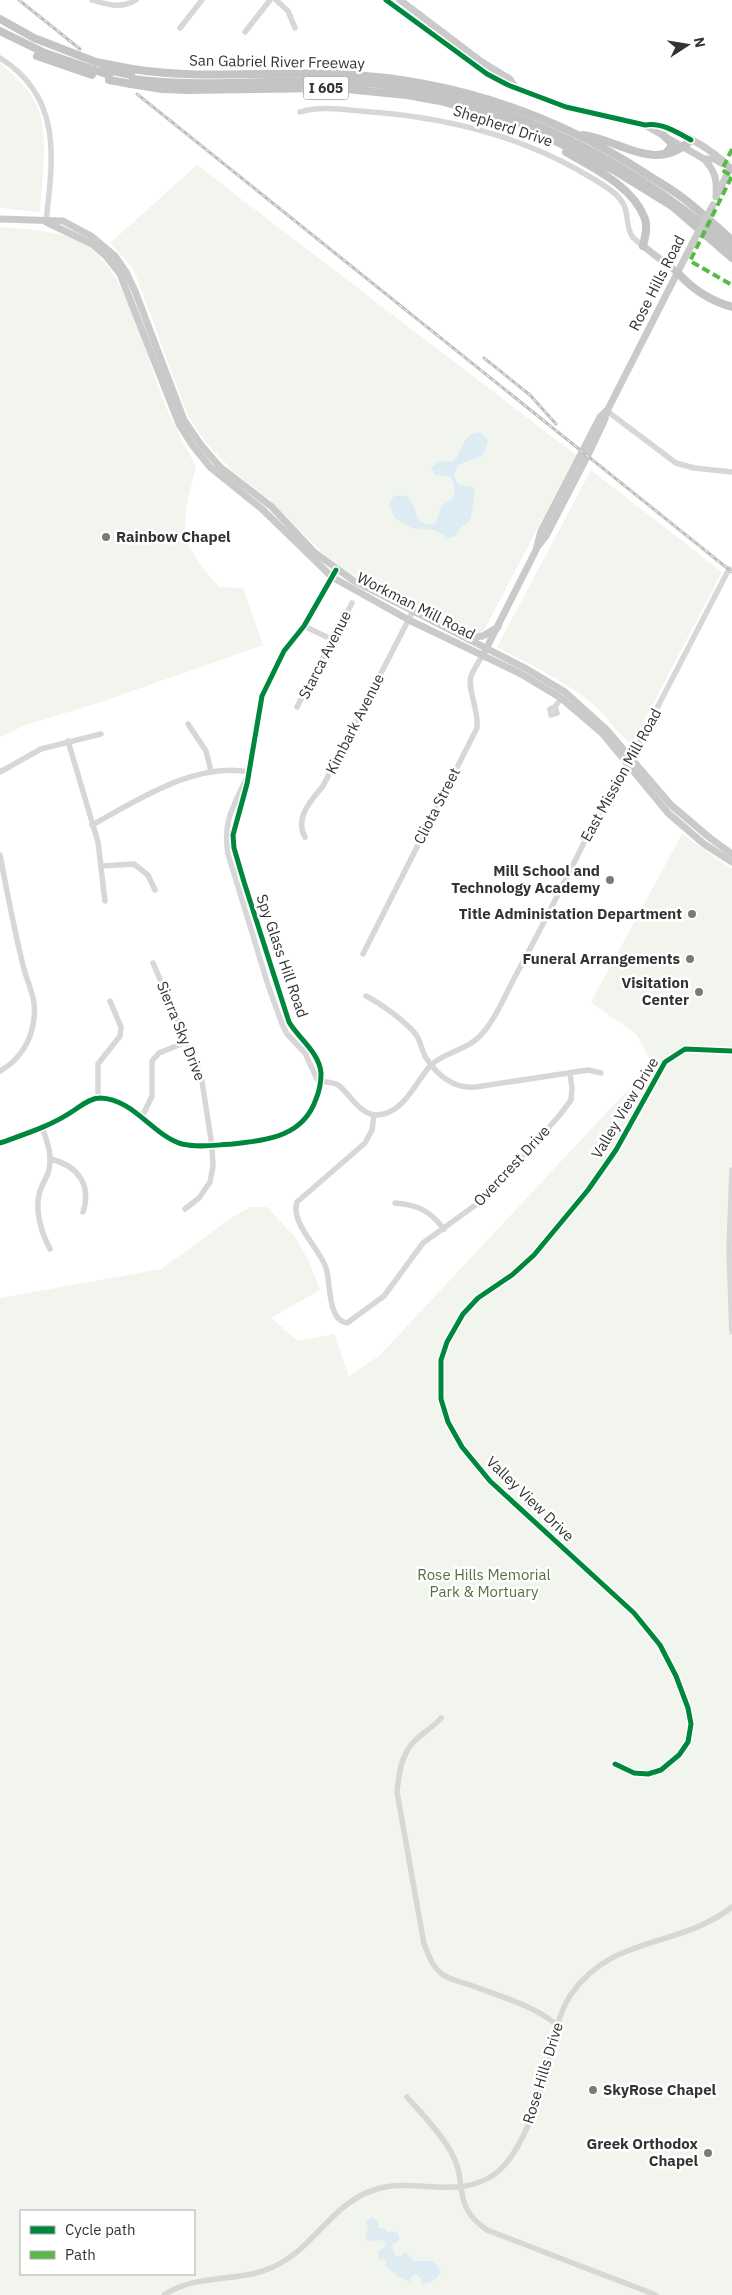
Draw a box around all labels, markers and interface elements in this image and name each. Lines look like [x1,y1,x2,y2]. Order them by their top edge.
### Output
north arrow [662,20,712,70]
text: N [690,35,710,49]
street label: San Gabriel River Freeway [189,50,365,73]
road number: I 605 [304,76,348,100]
street label: Shepherd Drive [451,101,555,151]
street label: Rose Hills Road [624,232,689,334]
place label: Rainbow Chapel [116,527,231,546]
marker: Rainbow Chapel [100,531,112,543]
street label: Workman Mill Road [354,568,479,644]
street label: Starca Avenue [294,607,355,702]
street label: Kimbark Avenue [321,670,388,777]
street label: East Mission Mill Road [576,705,665,845]
street label: Cliota Street [409,764,464,847]
place label: Mill School and Technology Academy [451,861,600,897]
marker: Mill School and Technology Academy [604,874,616,886]
street label: Spy Glass Hill Road [252,892,313,1020]
place label: Title Administation Department [459,904,682,923]
marker: Title Administation Department [686,908,698,920]
place label: Funeral Arrangements [522,949,680,968]
marker: Funeral Arrangements [684,953,696,965]
place label: Visitation Center [621,973,689,1009]
street label: Sierra Sky Drive [153,978,210,1083]
marker: Visitation Center [693,986,705,998]
street label: Valley View Drive [587,1054,662,1162]
street label: Overcrest Drive [469,1121,554,1210]
street label: Valley View Drive [482,1452,578,1545]
park label: Rose Hills Memorial Park & Mortuary [417,1565,551,1601]
street label: Rose Hills Drive [518,2020,567,2126]
place label: SkyRose Chapel [603,2080,717,2099]
marker: SkyRose Chapel [587,2084,599,2096]
place label: Greek Orthodox Chapel [586,2134,699,2170]
marker: Greek Orthodox Chapel [702,2147,714,2159]
legend [20,2210,195,2275]
text: Cycle path [65,2220,136,2239]
text: Path [65,2245,96,2264]

